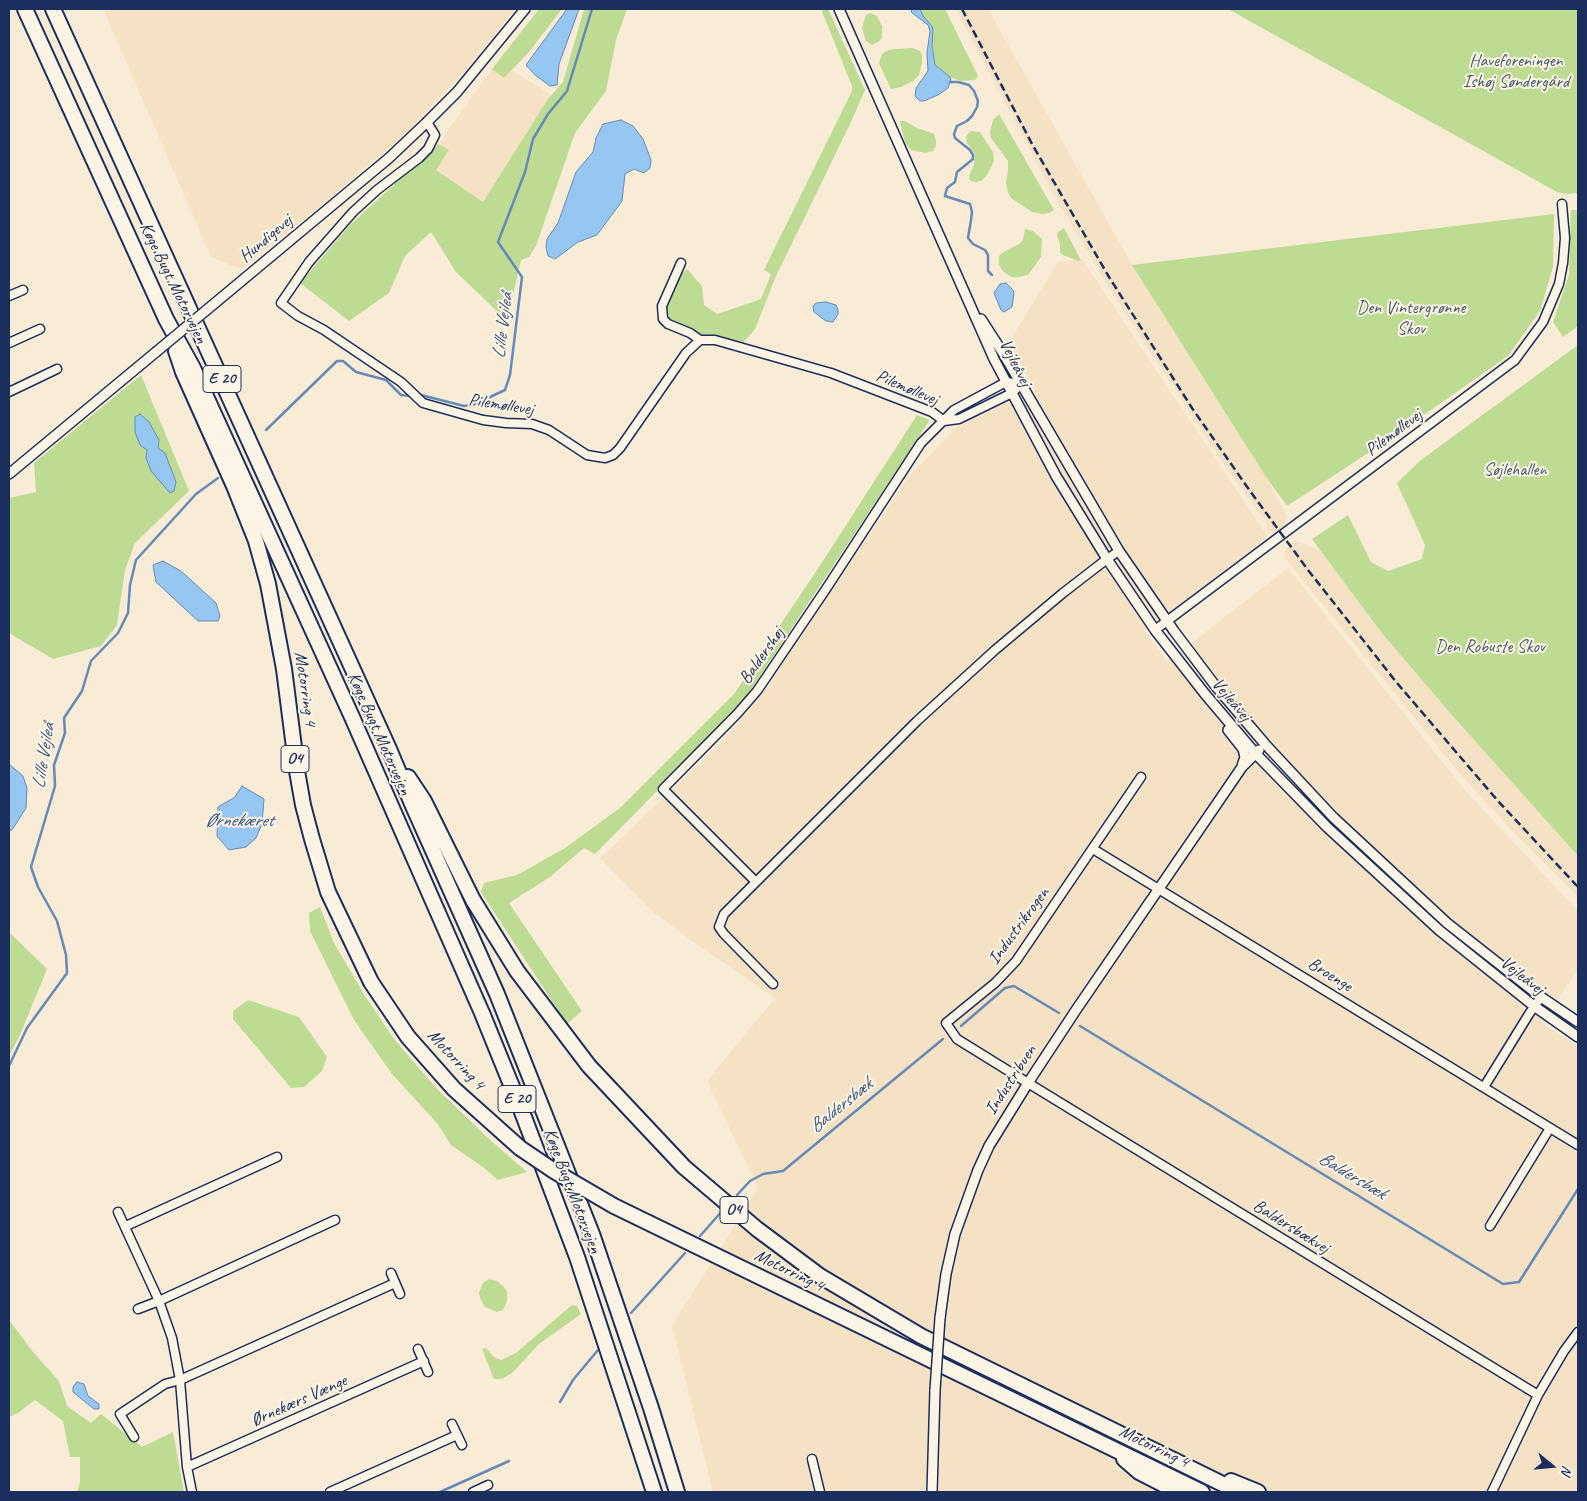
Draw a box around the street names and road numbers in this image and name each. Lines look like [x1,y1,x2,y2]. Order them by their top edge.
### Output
street label: Hundigevej [235,210,297,268]
street label: Køge Bugt Motorvejen [134,219,212,347]
street label: Vejleåvej [994,336,1036,390]
street label: Pilemøllevej [873,365,941,411]
road number: E 20 [203,366,241,392]
street label: Pilemøllevej [467,389,535,421]
street label: Pilemøllevej [1361,405,1427,461]
street label: Baldershøj [735,624,789,688]
street label: Motorring 4 [289,650,321,728]
street label: Køge Bugt Motorvejen [342,669,416,799]
street label: Vejleåvej [1207,674,1255,726]
road number: O4 [281,746,309,772]
street label: Industrikrogen [984,883,1054,969]
street label: Vejleåvej [1496,952,1548,1000]
street label: Broenge [1304,953,1356,997]
street label: Motorring 4 [423,1025,489,1095]
street label: Industribuen [980,1041,1042,1119]
road number: E 20 [498,1086,536,1112]
street label: Køge Bugt Motorvejen [538,1125,606,1257]
street label: Baldersbækvej [1249,1195,1333,1259]
road number: O4 [720,1196,748,1224]
street label: Motorring 4 [751,1245,827,1297]
street label: Ørnekærs Vænge [248,1370,350,1432]
street label: Motorring 4 [1116,1421,1192,1473]

